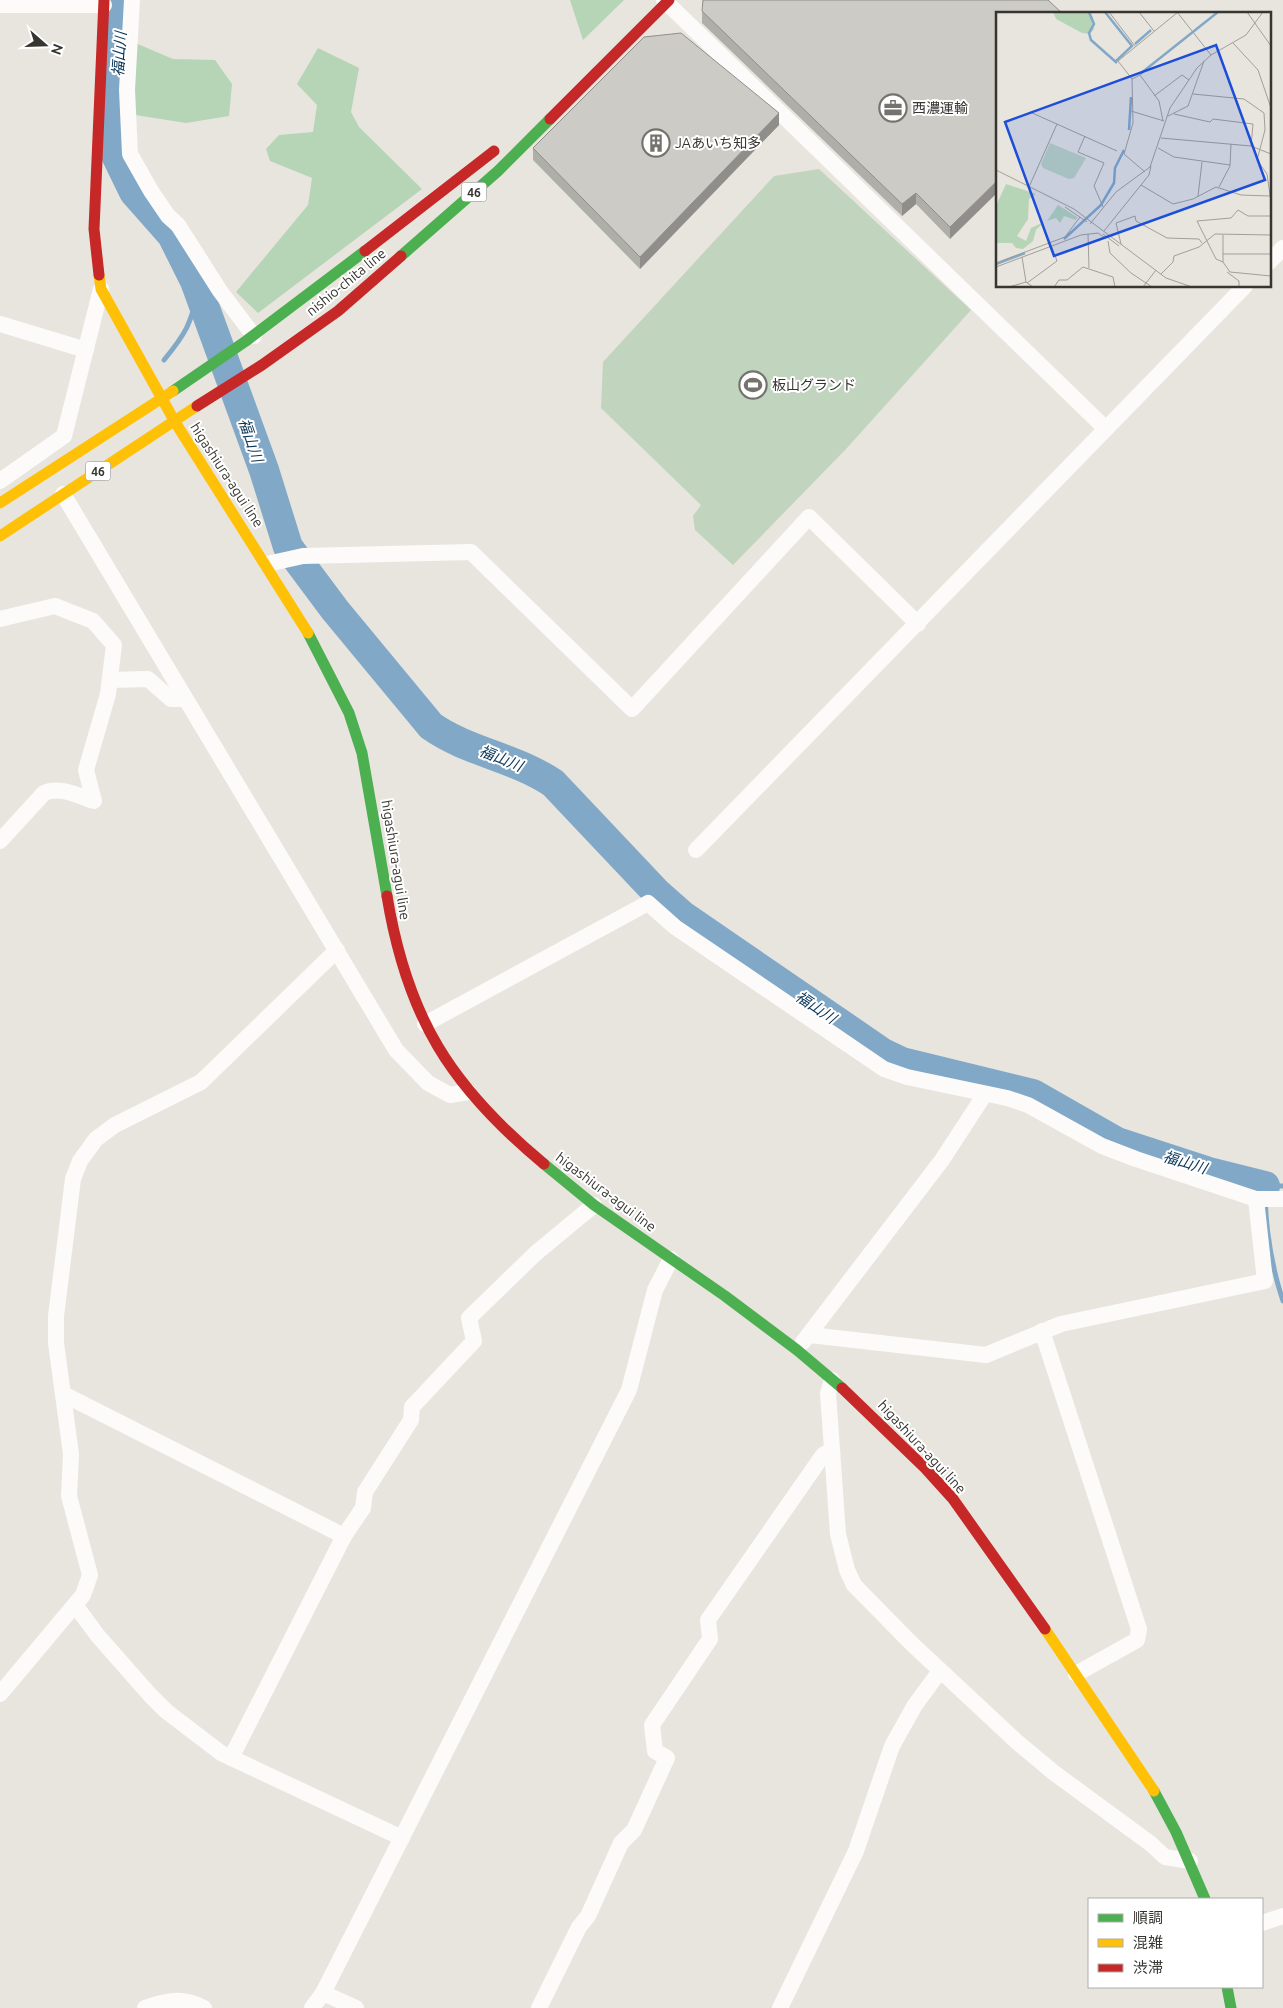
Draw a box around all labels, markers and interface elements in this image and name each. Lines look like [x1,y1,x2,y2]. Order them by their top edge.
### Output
inset map [996,12,1270,288]
north arrow [20,20,70,70]
water label: 福山川 [109,29,129,77]
text: N [48,42,67,57]
office icon: 西濃運輸 [878,93,908,123]
place label: 西濃運輸 [912,100,968,116]
building icon: JAあいち知多 [641,128,671,158]
place label: JAあいち知多 [675,135,761,151]
road number: 46 [462,182,486,202]
street label: nishio-chita line [303,245,389,319]
sports icon: 板山グランド [738,370,768,400]
place label: 板山グランド [772,377,856,393]
water label: 福山川 [236,416,267,466]
street label: higashiura-agui line [187,420,267,530]
road number: 46 [86,462,110,481]
water label: 福山川 [477,742,527,775]
street label: higashiura-agui line [379,799,413,921]
water label: 福山川 [793,987,841,1028]
water label: 福山川 [1161,1147,1211,1177]
street label: higashiura-agui line [553,1149,659,1235]
street label: higashiura-agui line [875,1397,969,1497]
legend [1088,1898,1263,1988]
text: 順調 [1133,1909,1163,1926]
text: 混雑 [1133,1934,1163,1951]
text: 渋滞 [1133,1959,1163,1976]

